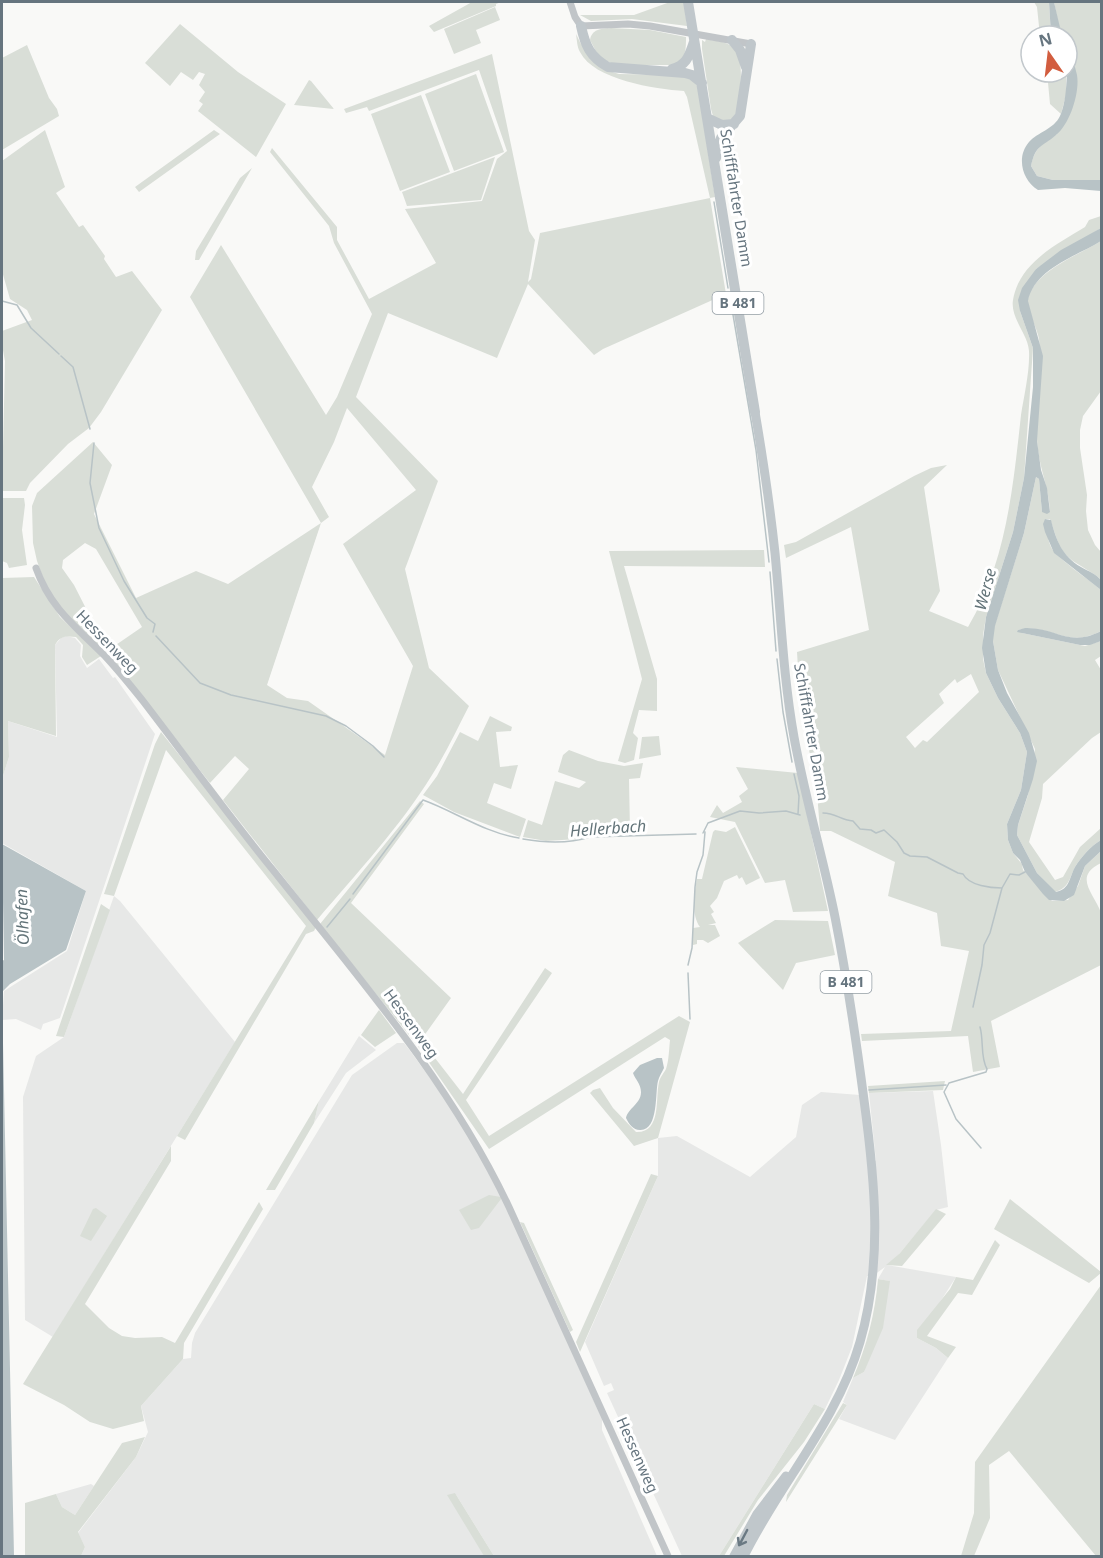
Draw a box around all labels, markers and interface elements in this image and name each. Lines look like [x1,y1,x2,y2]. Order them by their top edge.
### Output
north arrow [1019,24,1079,84]
text: N [1036,27,1054,52]
street label: Schifffahrter Damm [716,127,758,268]
road number: B 481 [712,292,764,314]
water label: Werse [969,566,1001,612]
street label: Hessenweg [72,605,143,677]
street label: Schifffahrter Damm [790,661,834,802]
water label: Hellerbach [569,814,647,842]
water label: Ölhafen [10,888,34,946]
road number: B 481 [820,971,872,993]
street label: Hessenweg [380,985,444,1062]
street label: Hessenweg [612,1413,664,1496]
one-way arrow [737,1529,748,1547]

